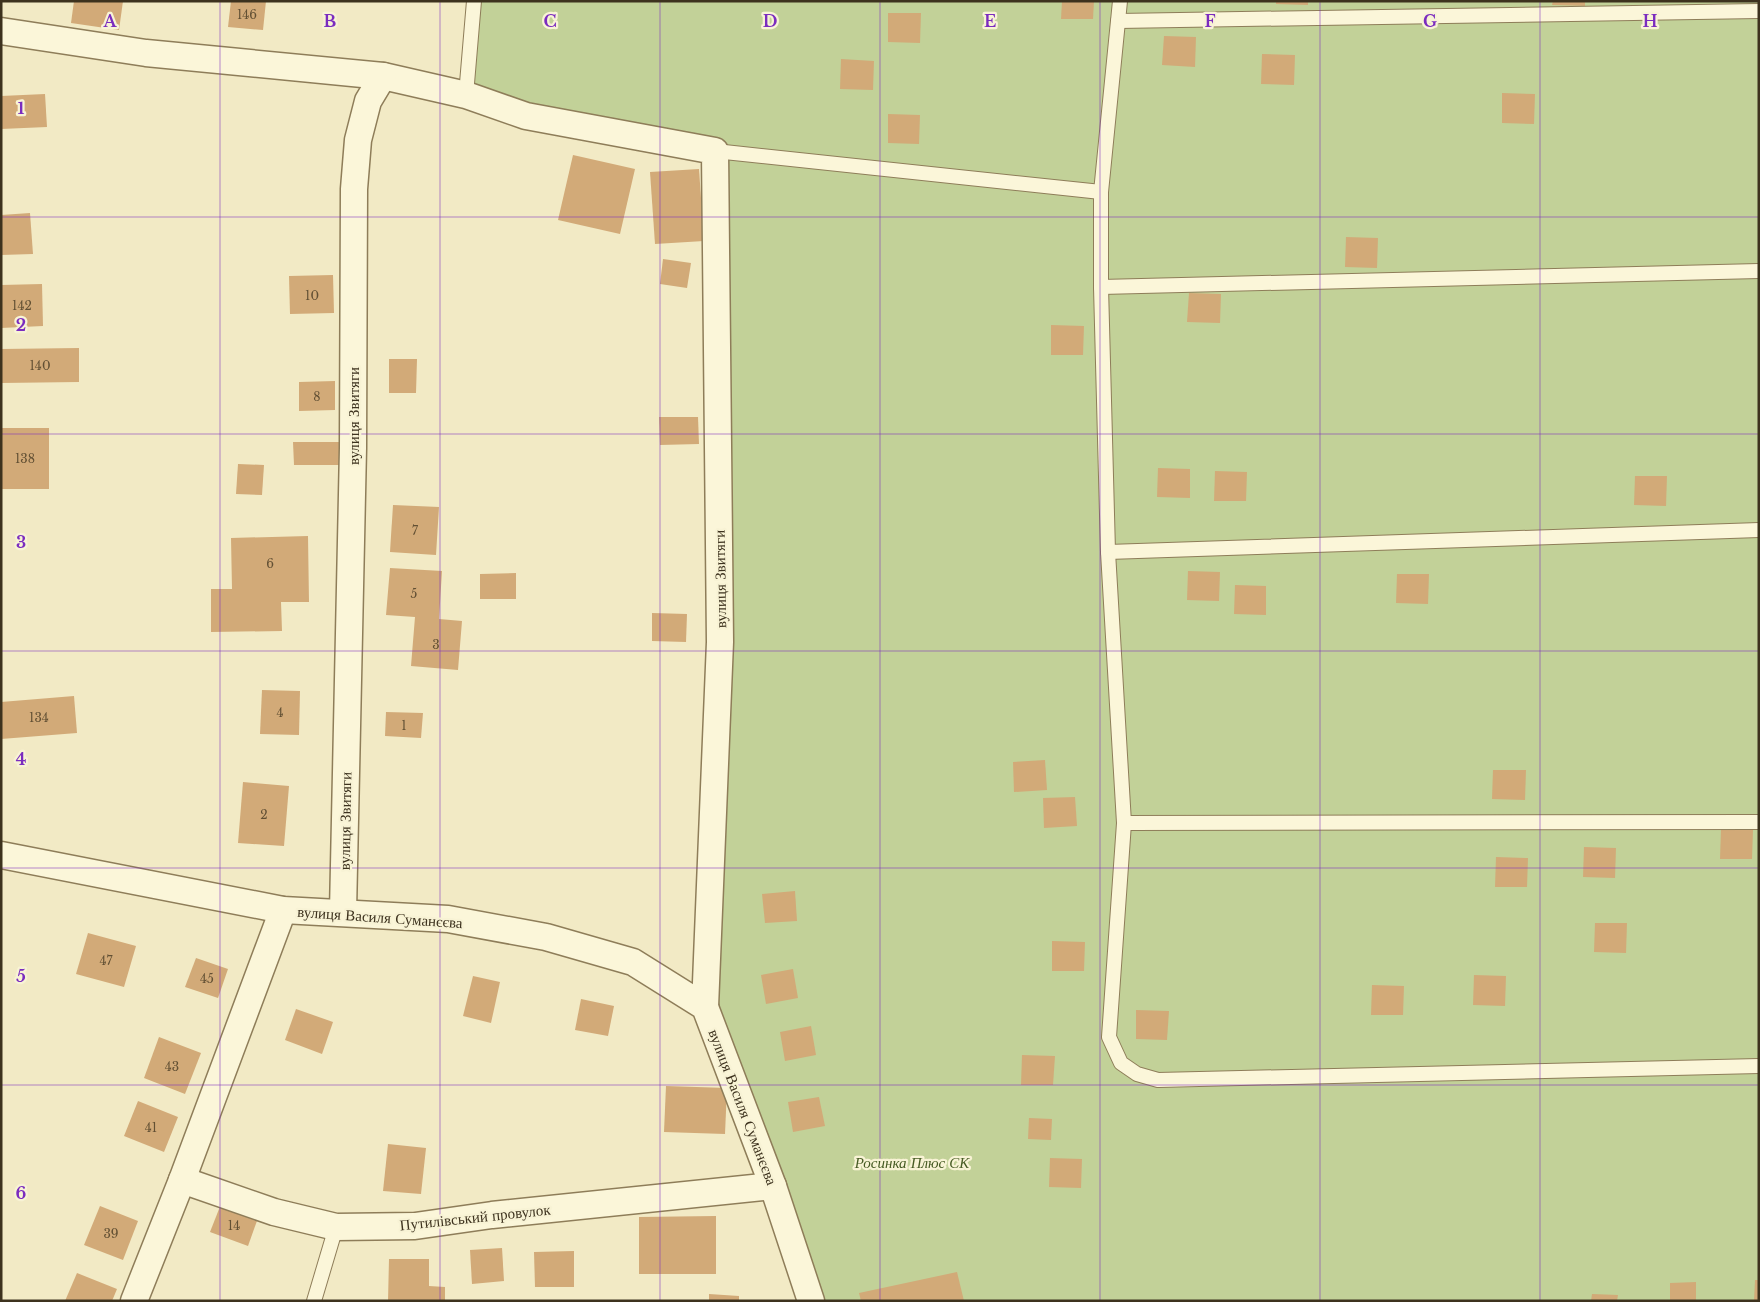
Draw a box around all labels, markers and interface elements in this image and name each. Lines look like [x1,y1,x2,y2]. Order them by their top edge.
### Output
house number: 146 [237,7,257,22]
text: A [103,11,118,31]
text: B [324,11,337,31]
text: C [543,11,557,31]
text: D [763,11,777,31]
text: E [984,11,996,31]
text: F [1204,11,1216,31]
text: G [1423,11,1437,31]
text: H [1642,11,1658,31]
text: 1 [18,98,25,118]
house number: 10 [305,288,319,303]
house number: 142 [12,298,32,313]
text: 2 [16,315,26,335]
house number: 140 [30,358,50,373]
street label: вулиця Звитяги [344,367,363,465]
house number: 8 [313,389,321,404]
house number: 138 [15,451,35,466]
house number: 7 [412,523,419,538]
street label: вулиця Звитяги [710,530,730,628]
text: 3 [16,532,26,552]
house number: 6 [266,556,274,571]
house number: 5 [411,586,418,601]
house number: 3 [432,637,440,652]
house number: 4 [276,705,284,720]
house number: 134 [29,710,49,725]
house number: 1 [401,718,407,733]
text: 4 [16,749,26,769]
street label: вулиця Звитяги [335,772,355,870]
house number: 2 [260,807,268,822]
street label: вулиця Василя Суманєєва [297,902,464,932]
house number: 47 [99,953,113,968]
text: 5 [16,966,26,986]
house number: 45 [200,971,214,986]
street label: вулиця Василя Суманєєва [704,1026,782,1188]
house number: 43 [165,1059,179,1074]
house number: 41 [145,1120,157,1135]
park label: Росинка Плюс СК [854,1153,970,1172]
text: 6 [16,1183,27,1203]
street label: Путилівський провулок [399,1200,552,1234]
house number: 14 [228,1218,240,1233]
house number: 39 [103,1226,119,1241]

